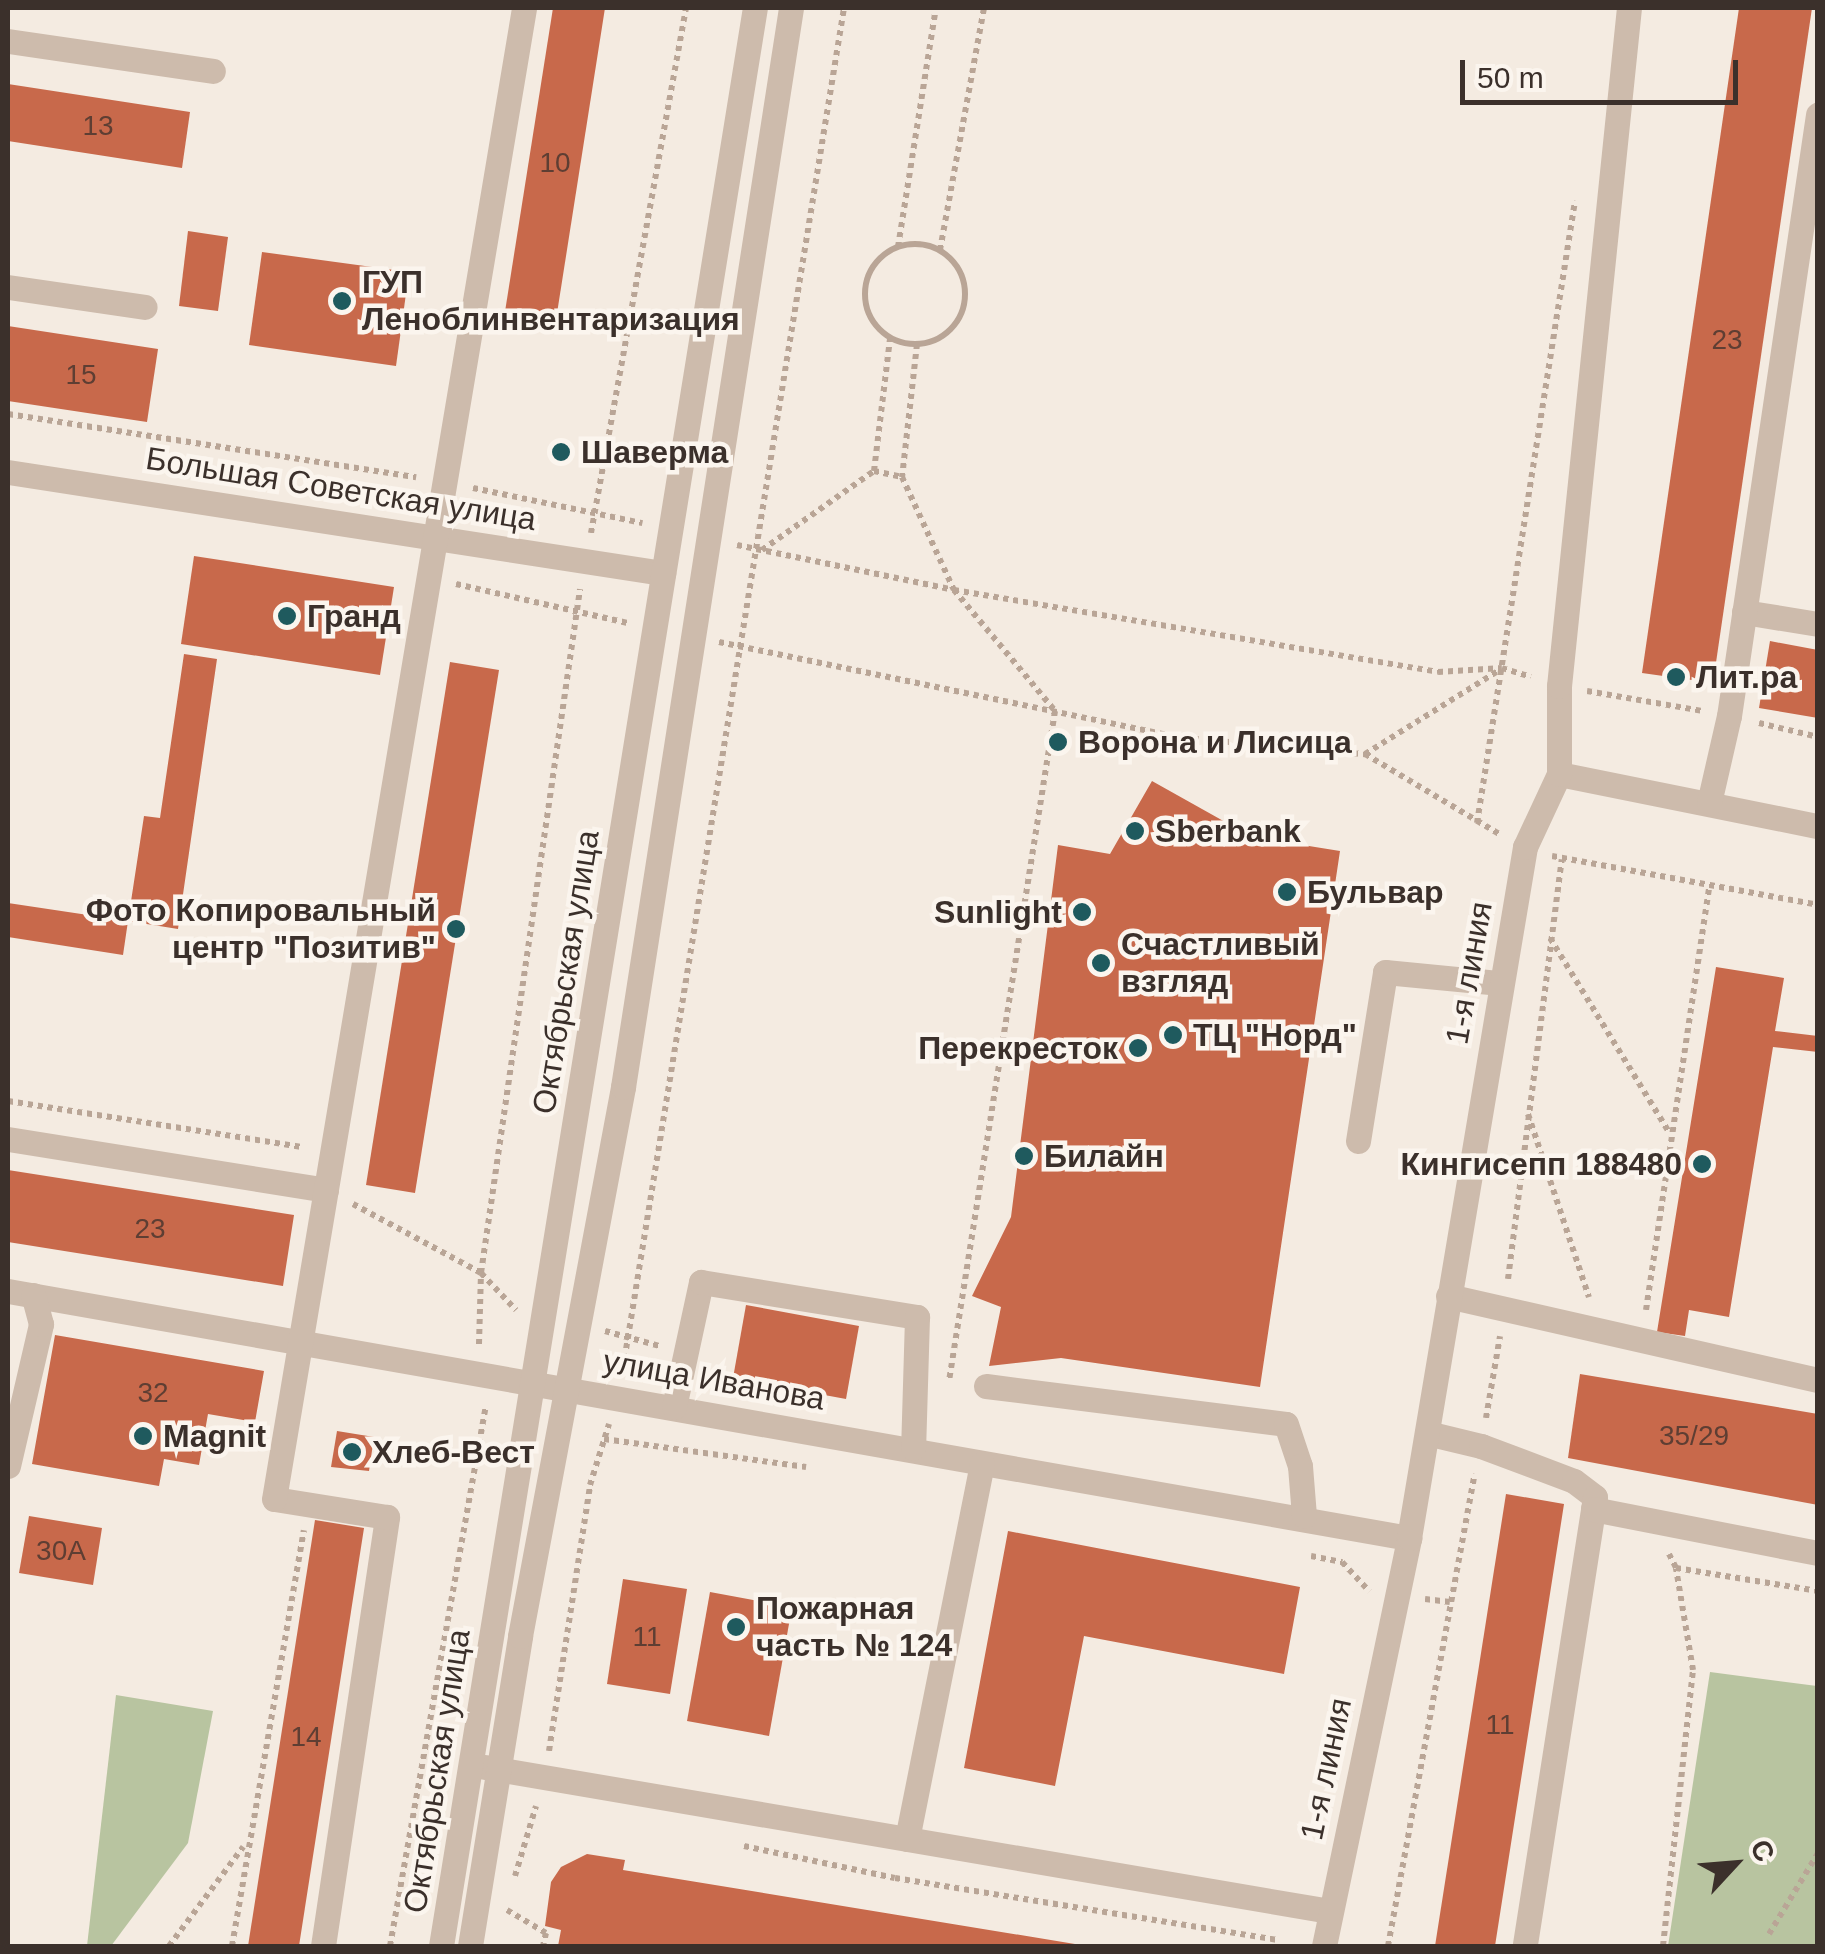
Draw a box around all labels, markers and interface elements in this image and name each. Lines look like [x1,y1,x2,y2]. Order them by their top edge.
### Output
scale bar [1465,40,1742,102]
text: 50 m [1477,61,1544,94]
house number: 13 [82,109,114,143]
house number: 10 [539,146,571,180]
place label: ГУП Леноблинвентаризация [362,264,740,339]
marker: ГУП Леноблинвентаризация [331,290,353,312]
house number: 23 [1711,323,1743,357]
house number: 15 [65,358,97,392]
place label: Шаверма [581,433,728,471]
street label: Большая Советская улица [143,439,539,539]
marker: Шаверма [550,441,572,463]
place label: Гранд [307,597,401,635]
marker: Гранд [276,605,298,627]
place label: Лит.ра [1696,658,1797,696]
marker: Лит.ра [1665,666,1687,688]
place label: Ворона и Лисица [1078,723,1352,761]
marker: Ворона и Лисица [1047,731,1069,753]
place label: Sberbank [1155,812,1301,850]
marker: Sberbank [1124,820,1146,842]
street label: Октябрьская улица [525,827,607,1117]
place label: Бульвар [1307,873,1444,911]
marker: Бульвар [1276,881,1298,903]
place label: Фото Копировальный центр "Позитив" [86,892,436,967]
place label: Sunlight [934,893,1062,931]
street label: 1-я линия [1438,899,1500,1047]
marker: Sunlight [1071,901,1093,923]
marker: Фото Копировальный центр "Позитив" [445,918,467,940]
place label: Счастливый взгляд [1121,926,1320,1001]
marker: Счастливый взгляд [1090,952,1112,974]
place label: ТЦ "Норд" [1193,1016,1357,1054]
marker: ТЦ "Норд" [1162,1024,1184,1046]
place label: Перекресток [918,1029,1118,1067]
marker: Перекресток [1127,1037,1149,1059]
place label: Билайн [1044,1137,1164,1175]
marker: Билайн [1013,1145,1035,1167]
place label: Кингисепп 188480 [1401,1145,1682,1183]
marker: Кингисепп 188480 [1691,1153,1713,1175]
house number: 23 [134,1212,166,1246]
street label: улица Иванова [600,1342,828,1418]
house number: 32 [137,1376,169,1410]
place label: Magnit [163,1417,266,1455]
house number: 35/29 [1659,1419,1729,1453]
marker: Magnit [132,1425,154,1447]
place label: Хлеб-Вест [372,1433,535,1471]
marker: Хлеб-Вест [341,1441,363,1463]
house number: 30А [36,1534,86,1568]
place label: Пожарная часть № 124 [756,1590,952,1665]
marker: Пожарная часть № 124 [725,1616,747,1638]
house number: 11 [632,1620,662,1654]
street label: Октябрьская улица [396,1626,478,1916]
street label: 1-я линия [1292,1695,1360,1843]
house number: 11 [1485,1708,1515,1742]
house number: 14 [290,1720,322,1754]
north arrow [1685,1814,1785,1914]
text: С [1744,1835,1781,1867]

